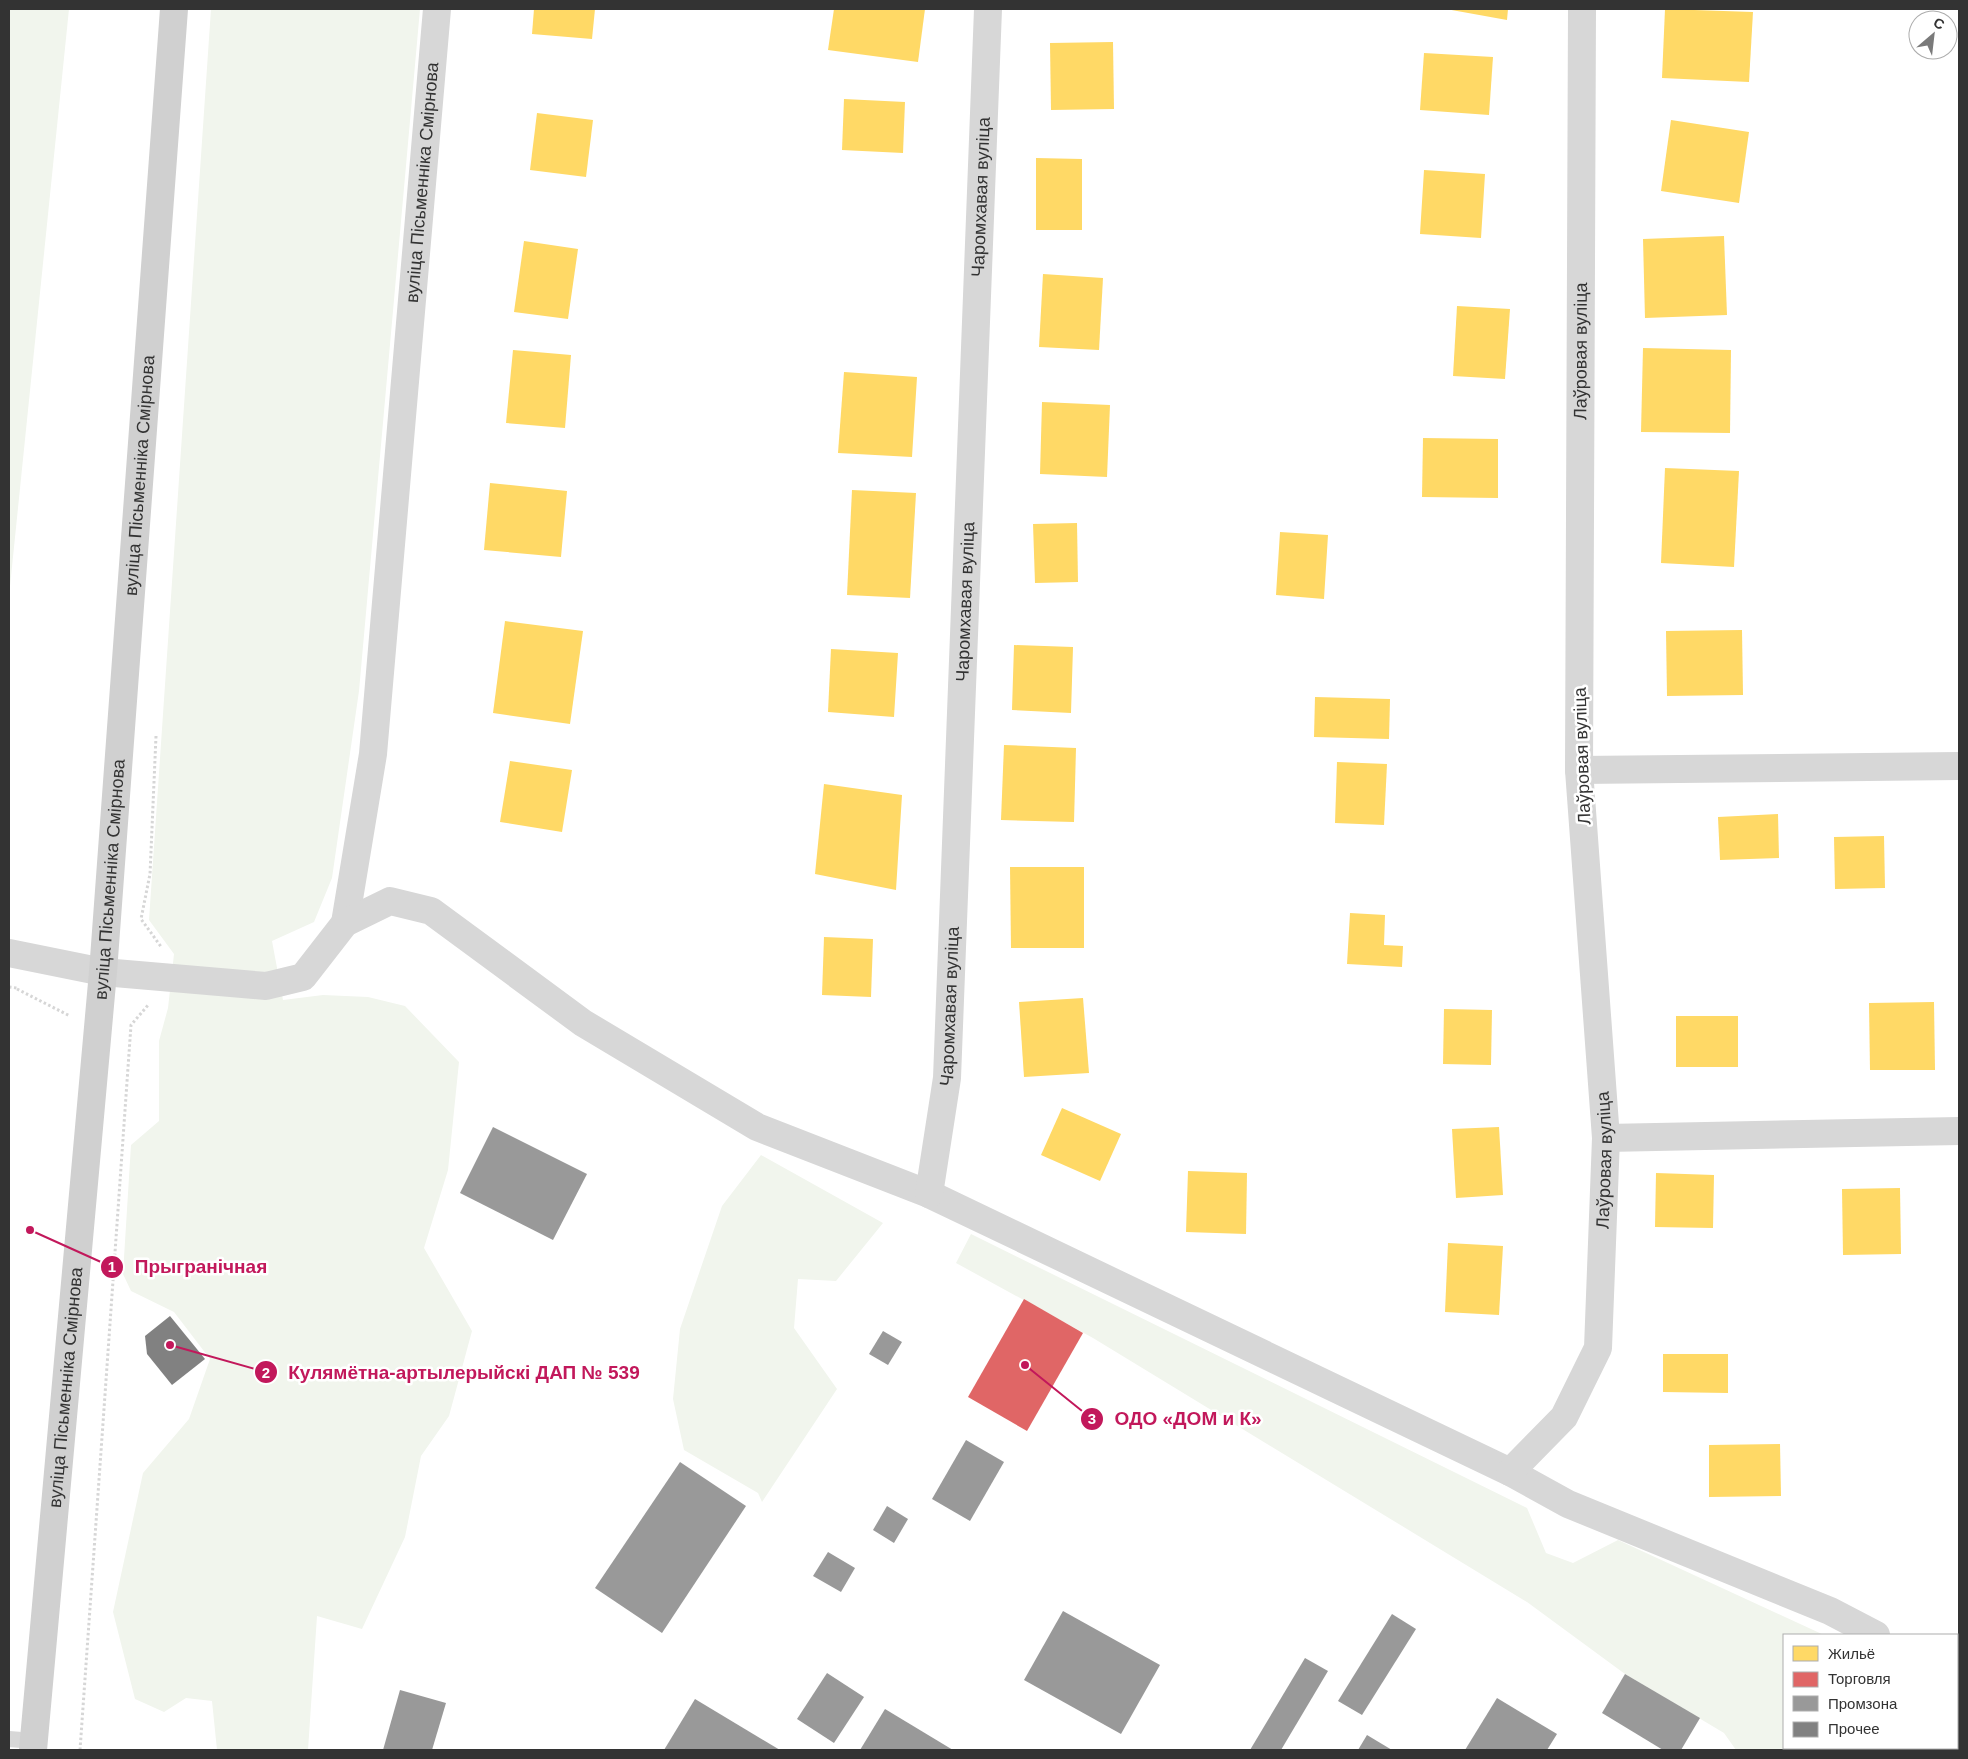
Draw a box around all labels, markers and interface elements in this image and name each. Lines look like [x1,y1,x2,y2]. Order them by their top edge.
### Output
north arrow [1908,10,1958,60]
text: С [1931,14,1947,33]
street label: вуліца Пісьменніка Смірнова [402,60,442,303]
street label: Чаромхавая вуліца [968,116,994,277]
street label: Лаўровая вуліца [1570,281,1591,420]
street label: вуліца Пісьменніка Смірнова [121,353,159,597]
street label: Чаромхавая вуліца [952,520,978,682]
street label: Лаўровая вуліца [1570,686,1594,825]
street label: вуліца Пісьменніка Смірнова [91,757,129,1001]
street label: Чаромхавая вуліца [936,925,963,1088]
street label: Лаўровая вуліца [1593,1090,1616,1229]
callout: Прыгранічная [100,1250,277,1284]
text: Прыгранічная [135,1256,267,1277]
text: 1 [108,1258,116,1275]
street label: вуліца Пісьменніка Смірнова [45,1265,86,1509]
callout: Кулямётна-артылерыйскі ДАП № 539 [254,1355,650,1389]
text: Кулямётна-артылерыйскі ДАП № 539 [288,1362,640,1383]
text: 2 [262,1364,270,1381]
callout: ОДО «ДОМ и К» [1080,1402,1272,1436]
text: ОДО «ДОМ и К» [1114,1408,1262,1429]
text: 3 [1088,1410,1096,1427]
legend [1783,1634,1958,1749]
text: Жильё [1828,1645,1875,1662]
text: Торговля [1828,1670,1891,1687]
text: Промзона [1828,1695,1898,1712]
text: Прочее [1828,1720,1880,1737]

